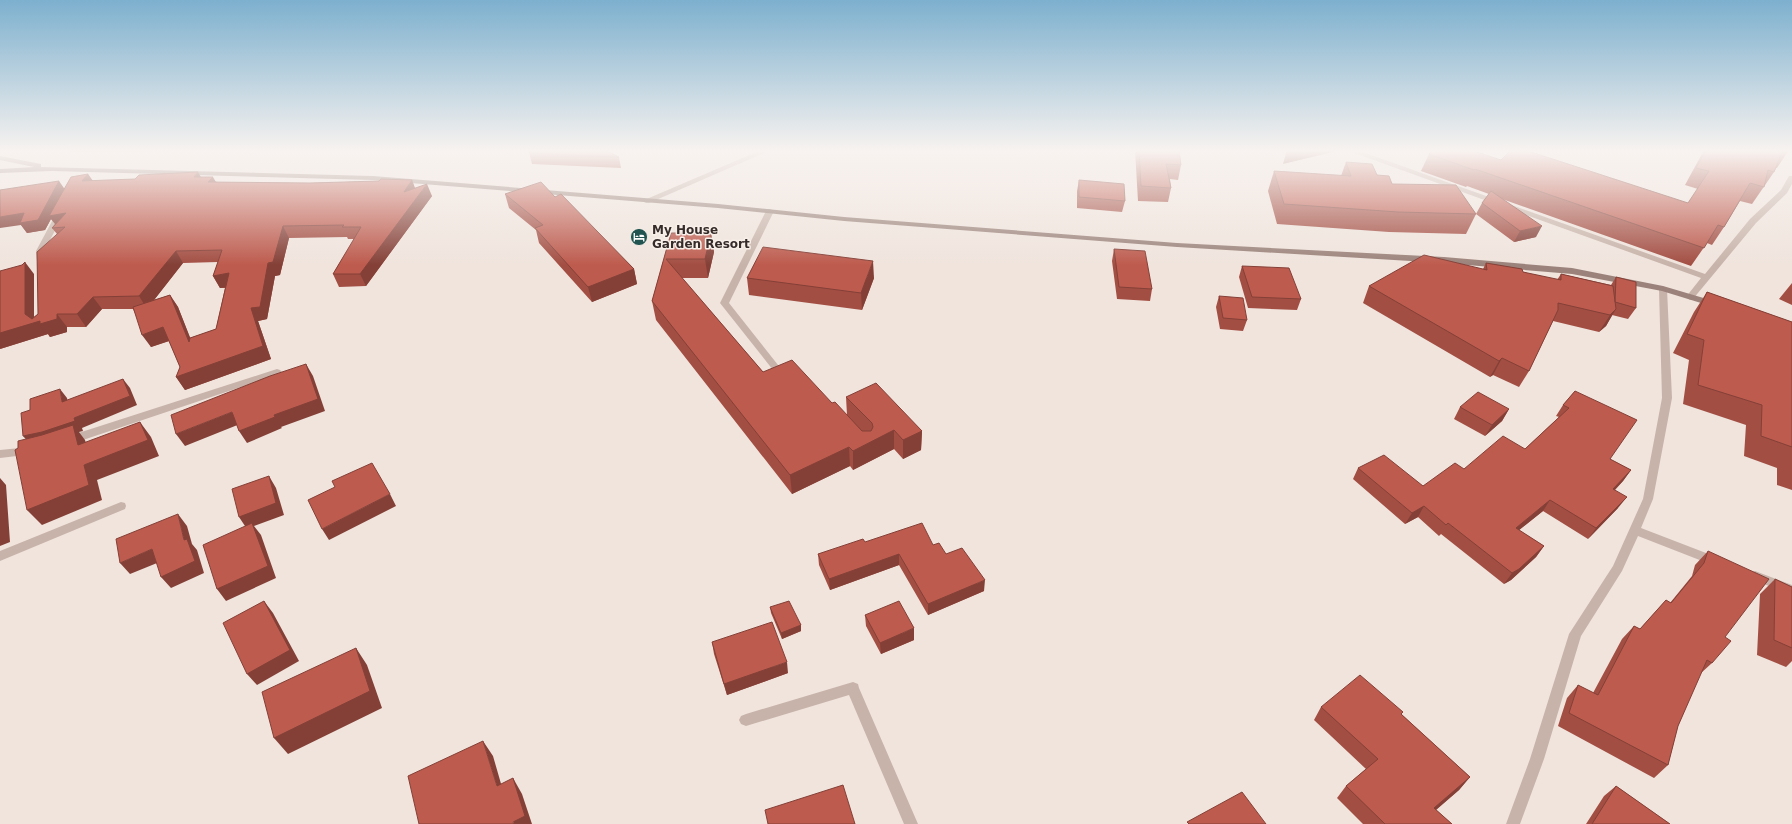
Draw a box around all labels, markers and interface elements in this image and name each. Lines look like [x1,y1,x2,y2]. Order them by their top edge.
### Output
place label: My House Garden Resort [652,223,750,251]
hotel icon: My House Garden Resort [629,227,649,247]

